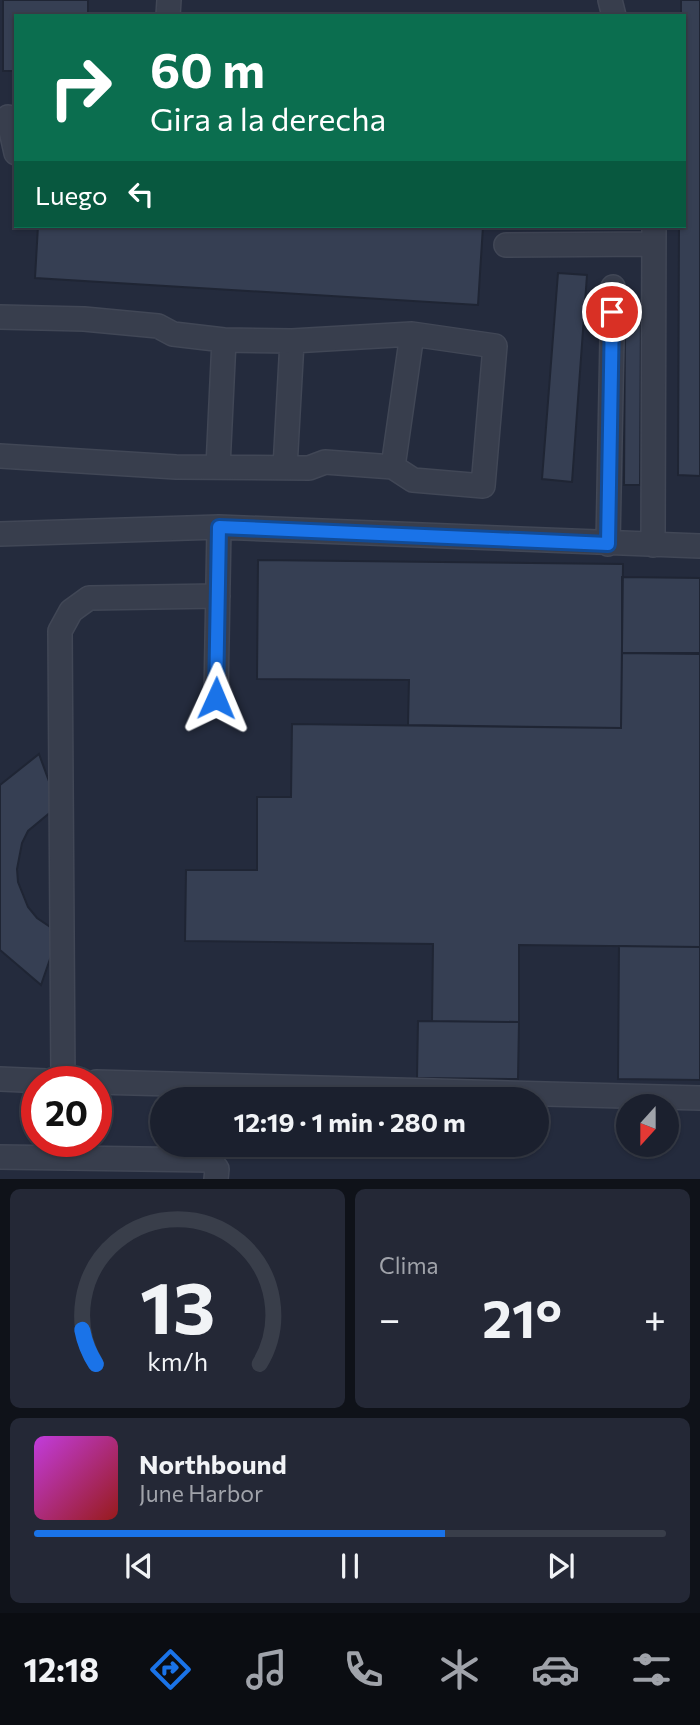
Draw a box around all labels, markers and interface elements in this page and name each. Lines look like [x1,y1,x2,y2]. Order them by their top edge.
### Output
text: 60 m [150,38,265,98]
icon: right [35,42,126,133]
text: Gira a la derecha [150,98,386,138]
icon: left [122,175,160,213]
text: Luego [35,179,108,210]
pin [582,282,642,342]
icon: arrive [593,293,631,331]
position arrow [179,661,253,735]
speed limit sign: 20 [21,1066,112,1157]
north arrow [616,1094,679,1157]
map controls [616,1094,679,1157]
text: 12:19 · 1 min · 280 m [233,1106,466,1137]
text: Clima [379,1251,439,1279]
text: 13 [140,1261,215,1350]
text: 21° [482,1285,562,1349]
text: − [379,1294,401,1341]
text: + [644,1294,666,1341]
text: km/h [147,1346,208,1376]
text: Northbound [139,1448,287,1479]
text: June Harbor [139,1479,263,1507]
icon: previous [120,1547,158,1585]
icon: pause [331,1547,369,1585]
icon: next [542,1547,580,1585]
icon: directions [146,1645,195,1694]
icon: music [242,1645,291,1694]
icon: phone [339,1645,388,1694]
icon: climate [435,1645,484,1694]
icon: car [531,1645,580,1694]
icon: filters [627,1645,676,1694]
text: 12:18 [24,1649,99,1689]

